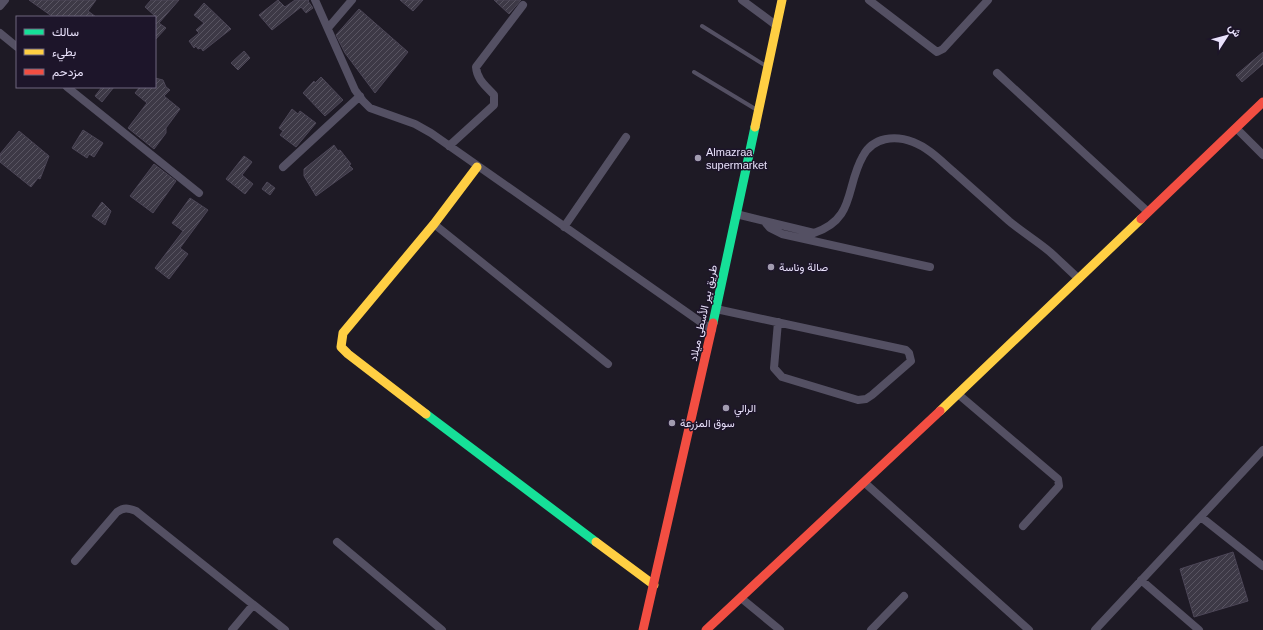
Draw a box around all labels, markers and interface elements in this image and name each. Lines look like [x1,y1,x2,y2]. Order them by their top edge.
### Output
legend [16,16,156,88]
north arrow [1207,16,1247,56]
text: ش [1226,21,1244,40]
text: سالك [52,25,79,39]
text: بطيء [52,45,76,62]
text: مزدحم [52,65,83,80]
place label: Almazraa supermarket [706,146,767,171]
marker: Almazraa supermarket [693,153,703,163]
place label: صالة وناسة [779,261,828,274]
marker: صالة وناسة [766,262,776,272]
street label: طريق بير الأسطى ميلاد [687,264,720,362]
place label: الرالي [734,402,756,418]
marker: الرالي [721,403,731,413]
place label: سوق المزرعة [680,417,735,430]
marker: سوق المزرعة [667,418,677,428]

